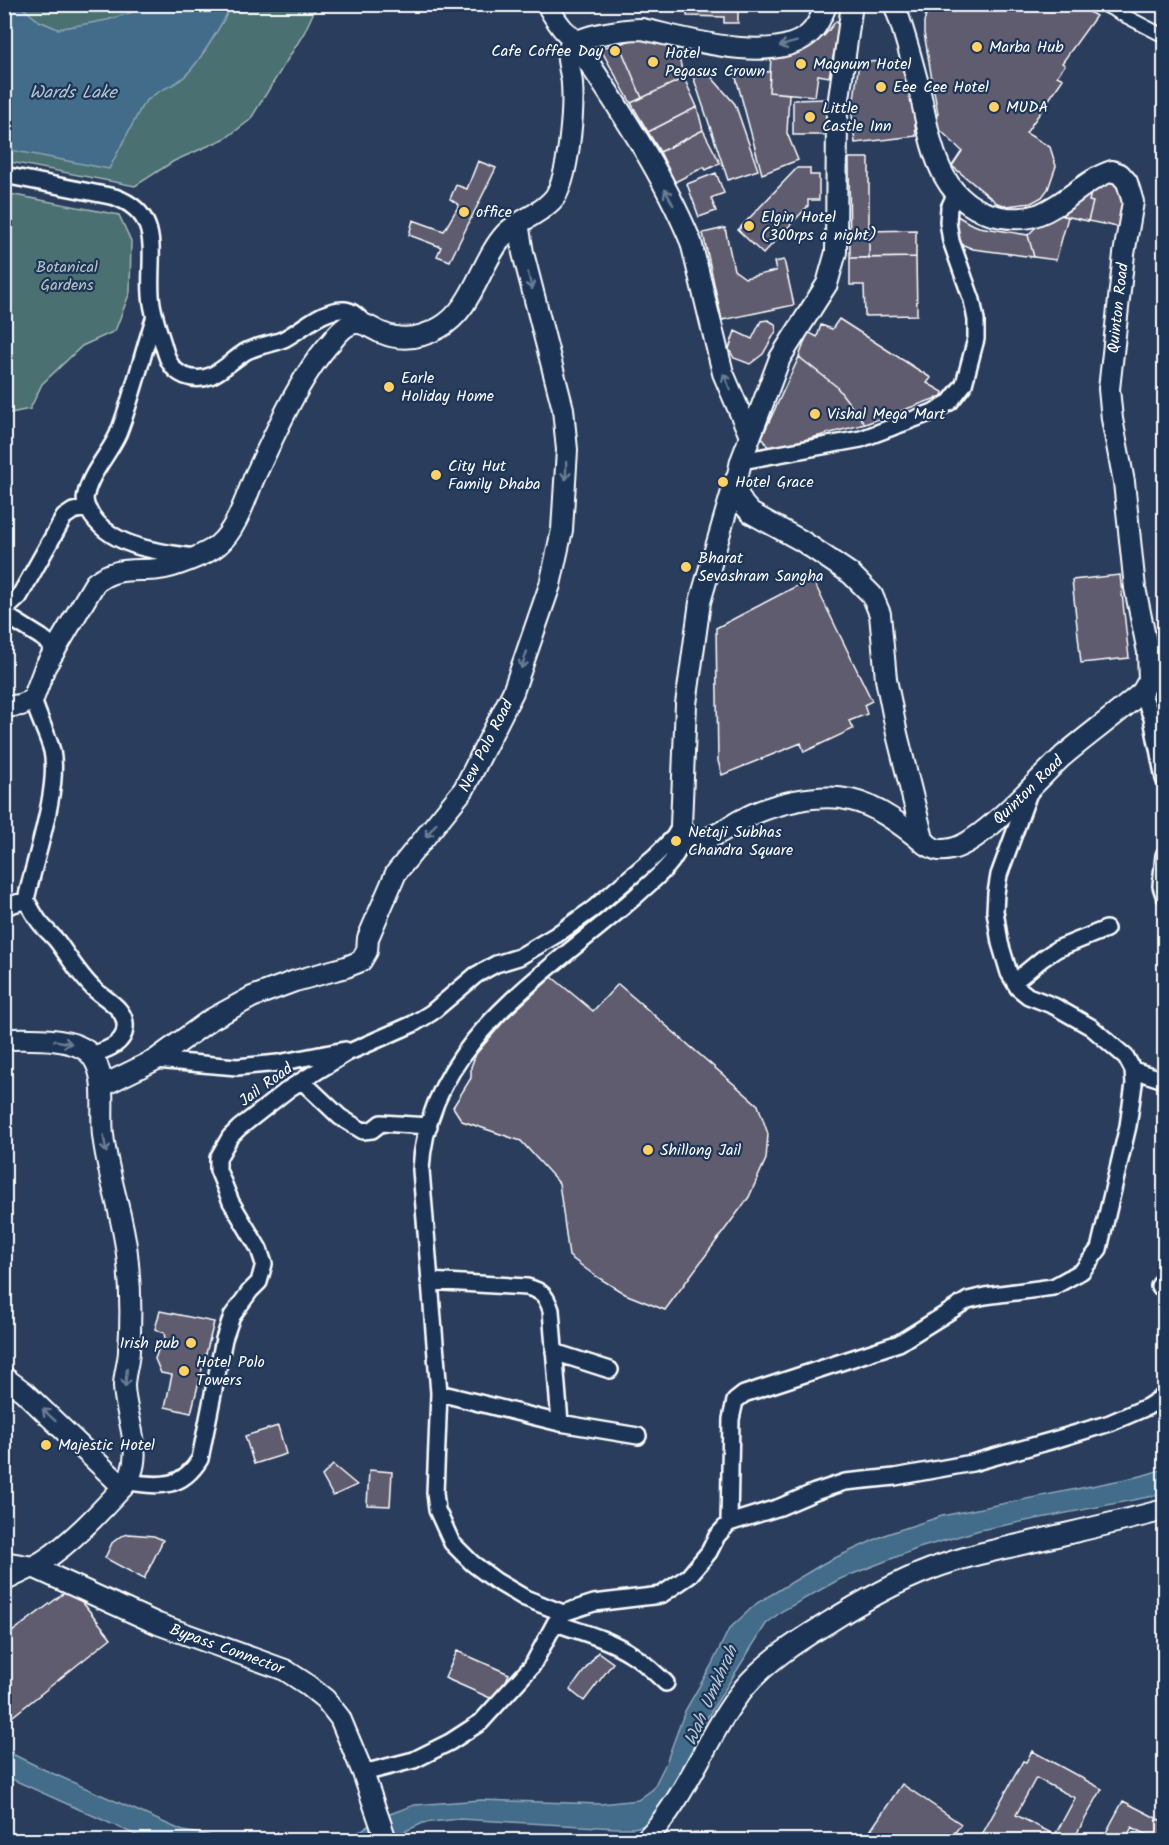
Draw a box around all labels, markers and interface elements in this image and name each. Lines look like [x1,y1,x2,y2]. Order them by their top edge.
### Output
place label: Marba Hub [989,35,1064,60]
one-way arrow [779,38,798,50]
place label: Cafe Coffee Day [491,39,603,64]
marker: Marba Hub [970,40,984,54]
place label: Hotel Pegasus Crown [665,41,765,84]
marker: Cafe Coffee Day [608,44,622,58]
place label: Magnum Hotel [813,52,911,77]
marker: Hotel Pegasus Crown [646,55,660,69]
marker: Magnum Hotel [794,57,808,71]
place label: Eee Cee Hotel [893,75,989,100]
water label: Wards Lake [29,79,118,108]
marker: Eee Cee Hotel [874,80,888,94]
place label: MUDA [1006,95,1049,120]
place label: Little Castle Inn [822,96,892,139]
marker: MUDA [987,100,1001,114]
marker: Little Castle Inn [803,110,817,124]
one-way arrow [663,189,675,206]
place label: office [476,200,512,225]
marker: office [457,205,471,219]
place label: Elgin Hotel (300rps a night) [761,205,877,248]
marker: Elgin Hotel (300rps a night) [742,219,756,233]
park label: Botanical Gardens [36,255,98,298]
street label: Quinton Road [1101,260,1136,355]
one-way arrow [525,271,537,290]
place label: Earle Holiday Home [401,366,494,409]
one-way arrow [721,374,732,392]
marker: Earle Holiday Home [382,380,396,394]
place label: Vishal Mega Mart [827,402,946,427]
marker: Vishal Mega Mart [808,407,822,421]
place label: City Hut Family Dhaba [448,454,541,497]
one-way arrow [561,461,572,481]
marker: City Hut Family Dhaba [429,468,443,482]
place label: Hotel Grace [735,470,814,495]
marker: Hotel Grace [716,475,730,489]
place label: Bharat Sevashram Sangha [698,546,824,589]
marker: Bharat Sevashram Sangha [679,560,693,574]
one-way arrow [517,651,528,669]
street label: New Polo Road [452,694,520,796]
street label: Quinton Road [987,749,1070,831]
place label: Netaji Subhas Chandra Square [688,820,793,863]
one-way arrow [424,822,437,838]
marker: Netaji Subhas Chandra Square [669,834,683,848]
one-way arrow [52,1037,72,1048]
street label: Jail Road [234,1056,299,1113]
one-way arrow [100,1134,111,1154]
place label: Shillong Jail [660,1138,741,1163]
marker: Shillong Jail [641,1143,655,1157]
place label: Irish pub [119,1331,180,1356]
marker: Irish pub [184,1336,198,1350]
place label: Hotel Polo Towers [196,1350,265,1393]
marker: Hotel Polo Towers [177,1364,191,1378]
one-way arrow [120,1368,131,1388]
one-way arrow [41,1408,56,1422]
place label: Majestic Hotel [58,1433,155,1458]
marker: Majestic Hotel [39,1438,53,1452]
street label: Bypass Connector [166,1617,289,1682]
water label: Wah Umkhrah [677,1640,747,1751]

